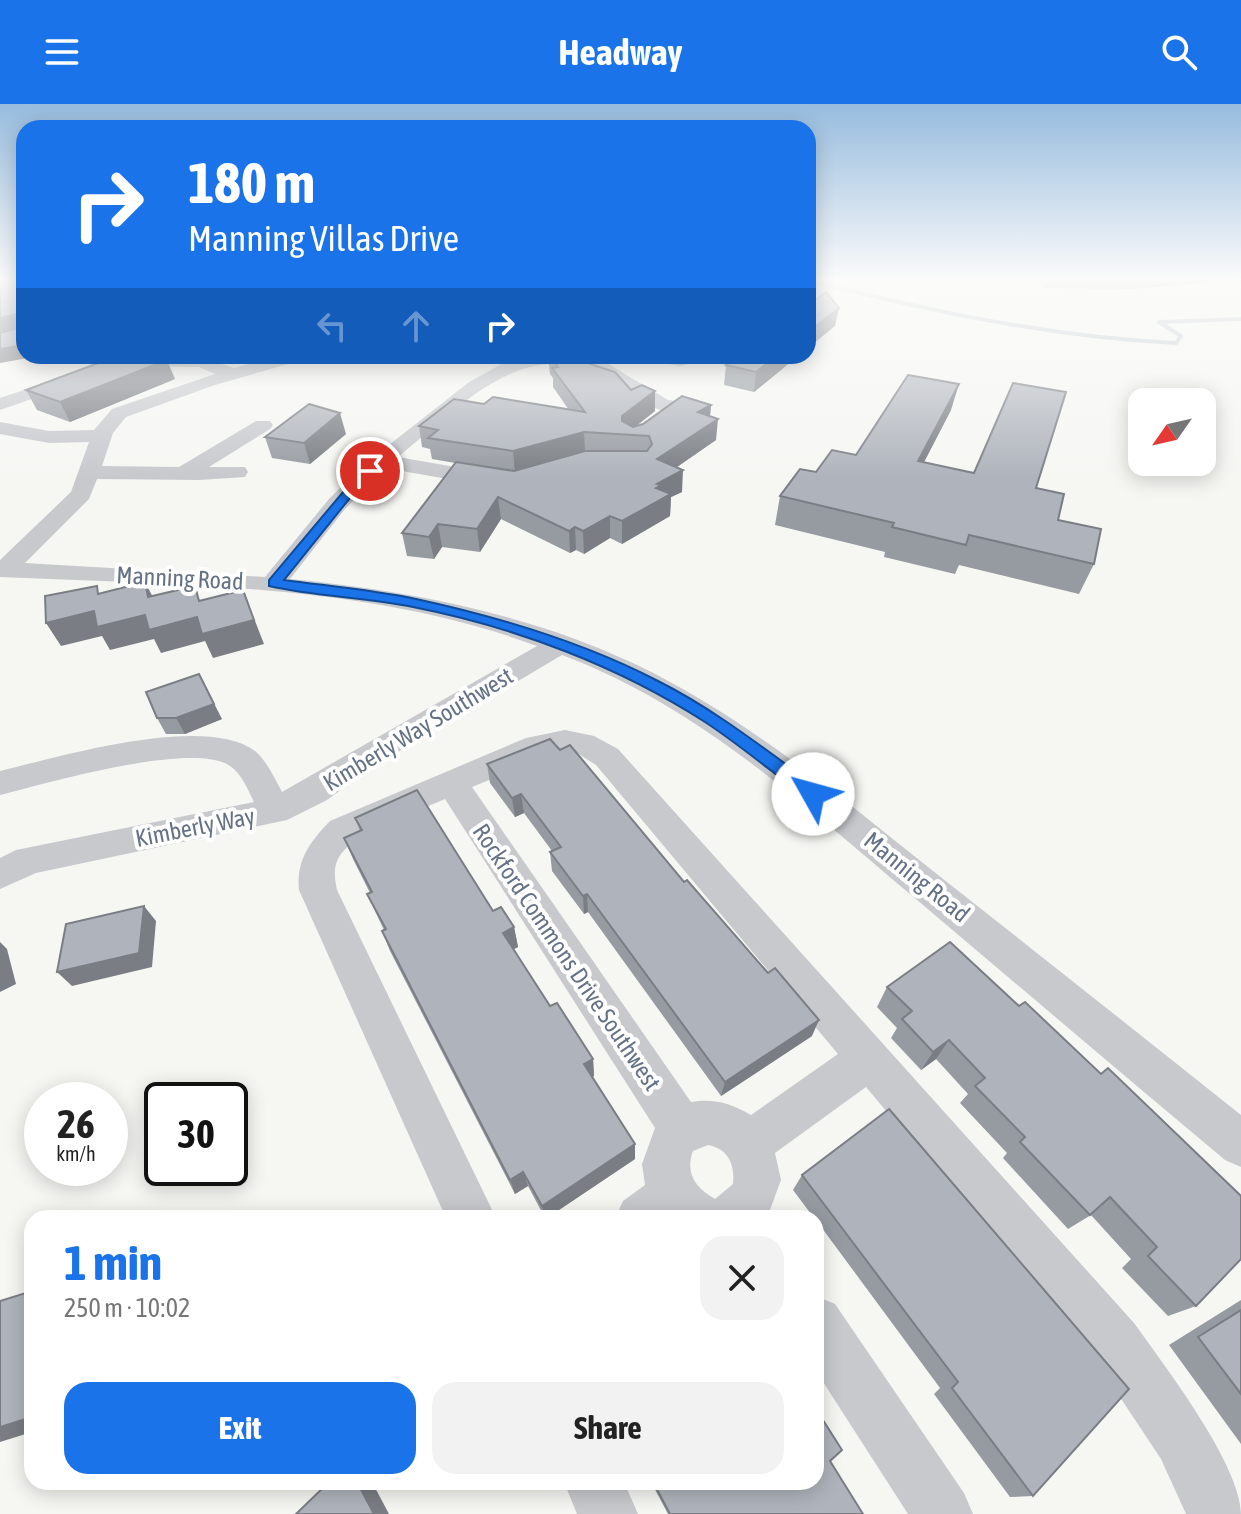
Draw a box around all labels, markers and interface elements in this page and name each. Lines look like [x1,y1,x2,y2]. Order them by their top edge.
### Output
icon: menu [40,30,84,74]
icon: search [1157,30,1201,74]
text: Headway [559,31,682,73]
text: 180 m [188,151,315,215]
icon: right [56,152,160,256]
text: Manning Villas Drive [188,217,459,259]
icon: left [310,304,354,348]
icon: ahead [394,304,438,348]
icon: right [478,304,522,348]
north arrow [1128,388,1216,476]
map controls [1128,388,1216,476]
pin [336,437,404,505]
icon: arrive [348,449,392,493]
street label: Manning Road [116,561,244,595]
street label: Kimberly Way Southwest [318,662,518,796]
position arrow [771,752,855,836]
street label: Kimberly Way [133,802,257,852]
street label: Rockford Commons Drive Southwest [468,819,666,1095]
street label: Manning Road [859,827,975,927]
speed limit sign: 30 [144,1082,248,1186]
text: 26 [57,1101,95,1146]
text: km/h [56,1142,96,1165]
text: 1 min [64,1235,162,1290]
button: close [700,1236,784,1320]
text: 250 m · 10:02 [64,1293,190,1323]
button: Exit [64,1382,416,1474]
button: Share [432,1382,784,1474]

